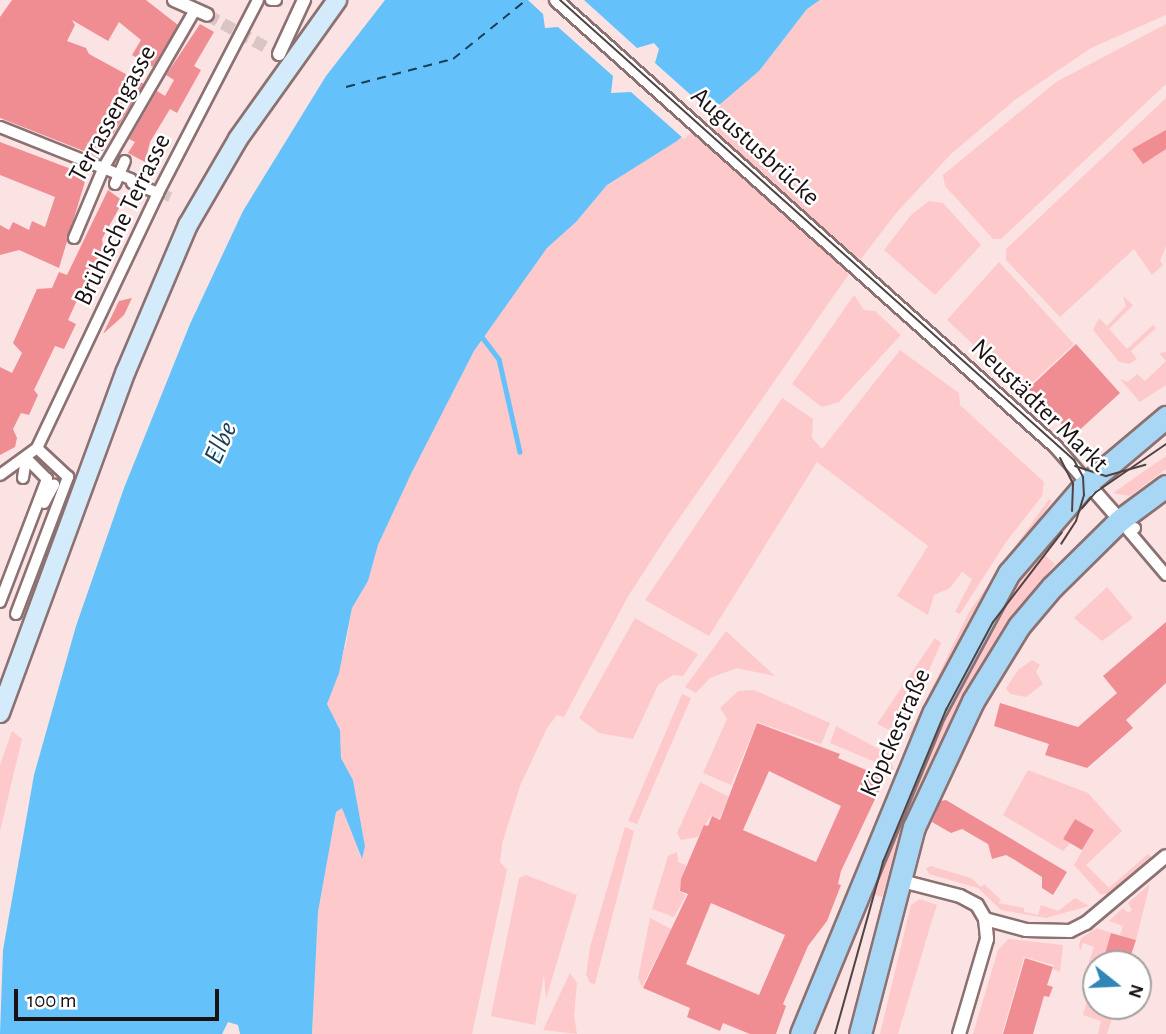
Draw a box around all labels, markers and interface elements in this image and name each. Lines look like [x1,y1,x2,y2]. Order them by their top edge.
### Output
street label: Terrassengasse [63,40,163,188]
street label: Augustusbrücke [684,81,826,213]
street label: Brühlsche Terrasse [68,129,178,311]
street label: Neustädter Markt [964,333,1114,479]
water label: Elbe [197,417,245,469]
street label: Köpckestraße [854,664,938,802]
north arrow [1082,950,1152,1020]
scale bar [18,974,222,1018]
text: N [1124,982,1147,1000]
text: 100 m [27,990,77,1011]

